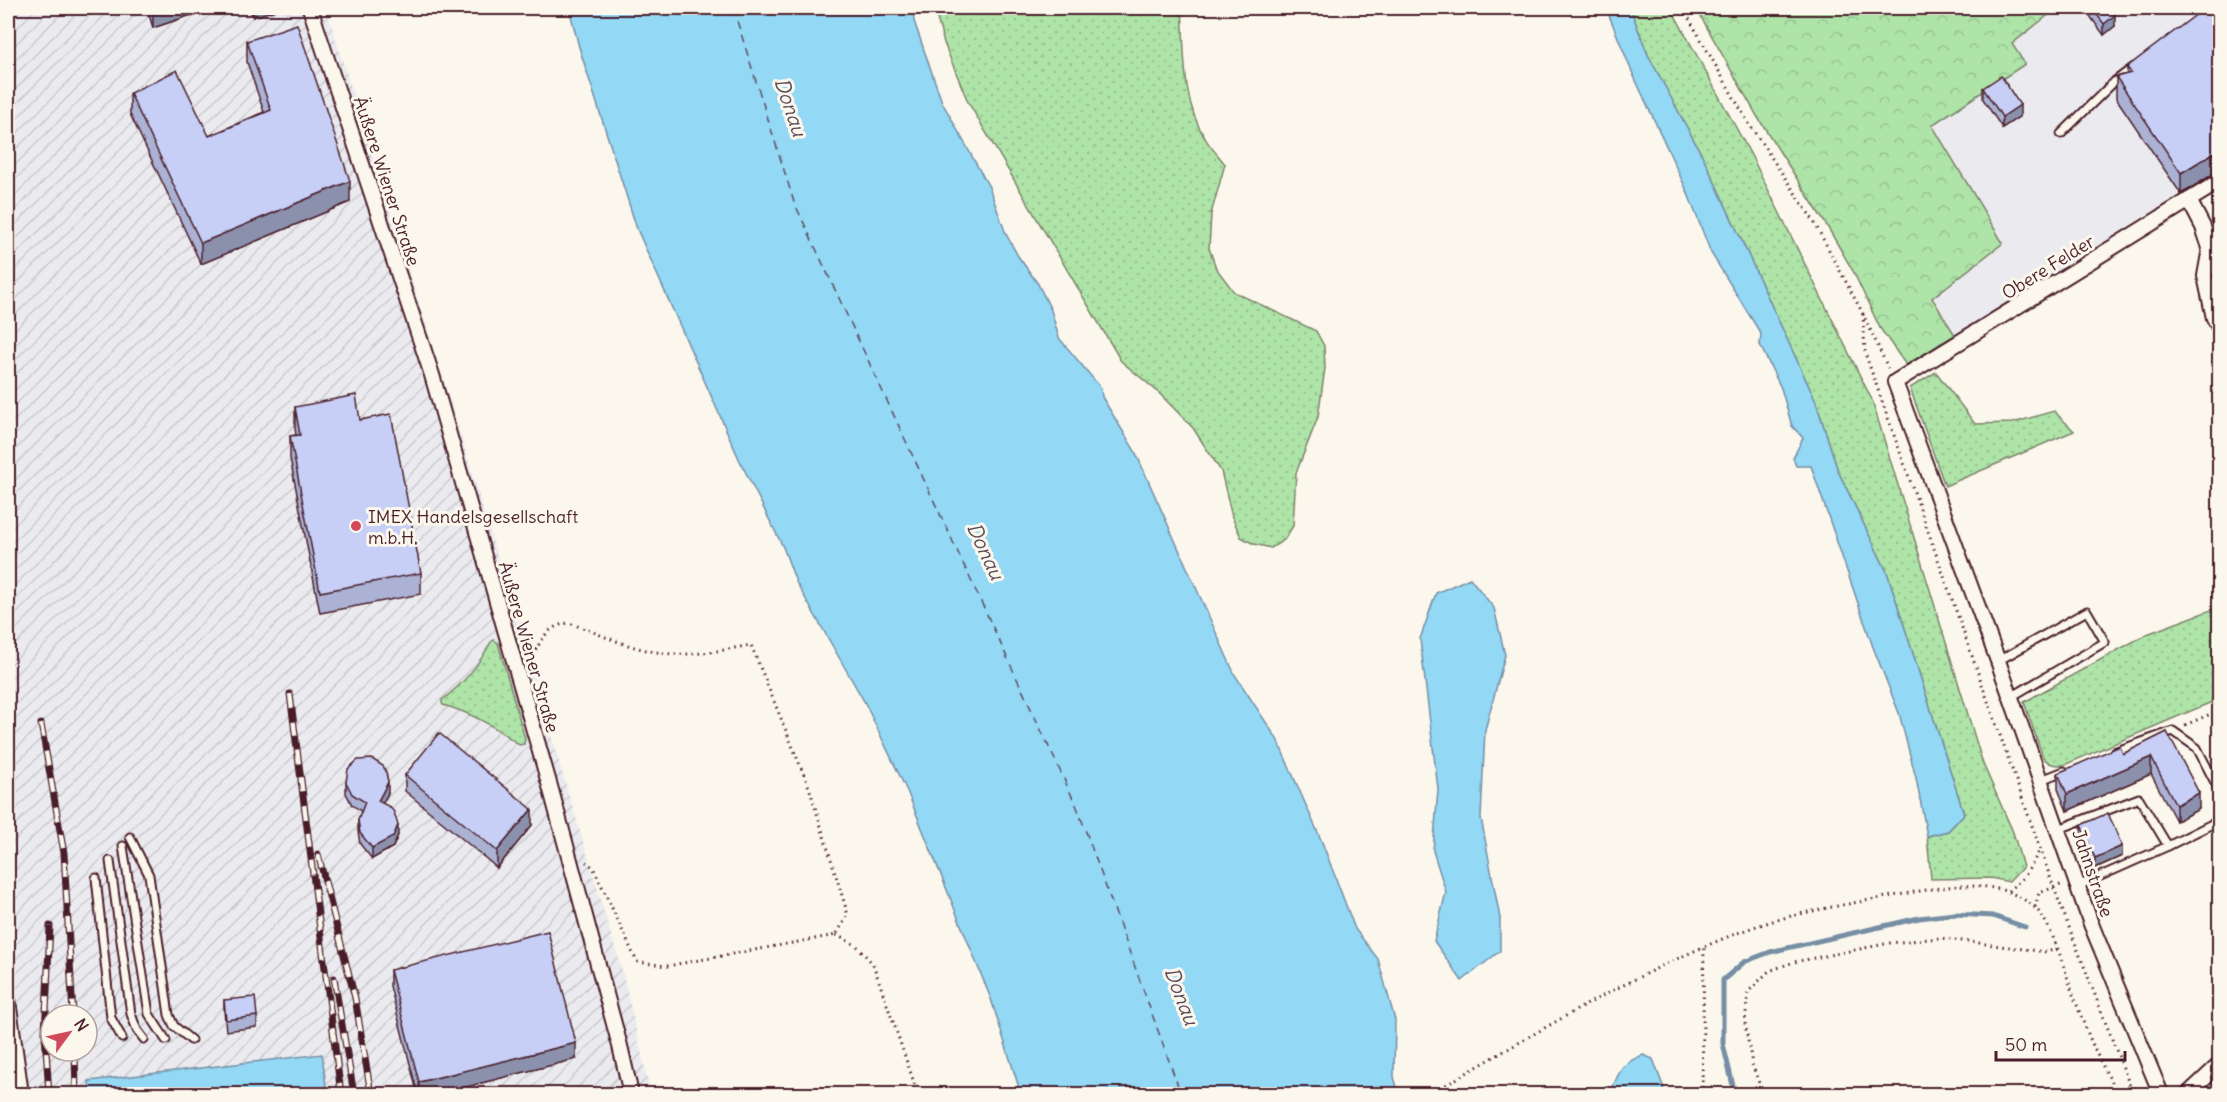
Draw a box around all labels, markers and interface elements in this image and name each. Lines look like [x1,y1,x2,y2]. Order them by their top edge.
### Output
water label: Donau [769,75,813,141]
street label: Äußere Wiener Straße [349,93,425,269]
street label: Obere Felder [1997,229,2099,305]
place label: IMEX Handelsgesellschaft m.b.H. [368,505,578,549]
marker: IMEX Handelsgesellschaft m.b.H. [349,519,363,533]
water label: Donau [962,519,1011,585]
street label: Äußere Wiener Straße [494,559,564,735]
street label: Jahnstraße [2067,826,2119,920]
water label: Donau [1160,964,1205,1030]
north arrow [39,1003,99,1063]
text: N [70,1015,93,1035]
scale bar [1996,1024,2125,1062]
text: 50 m [2005,1033,2047,1056]

